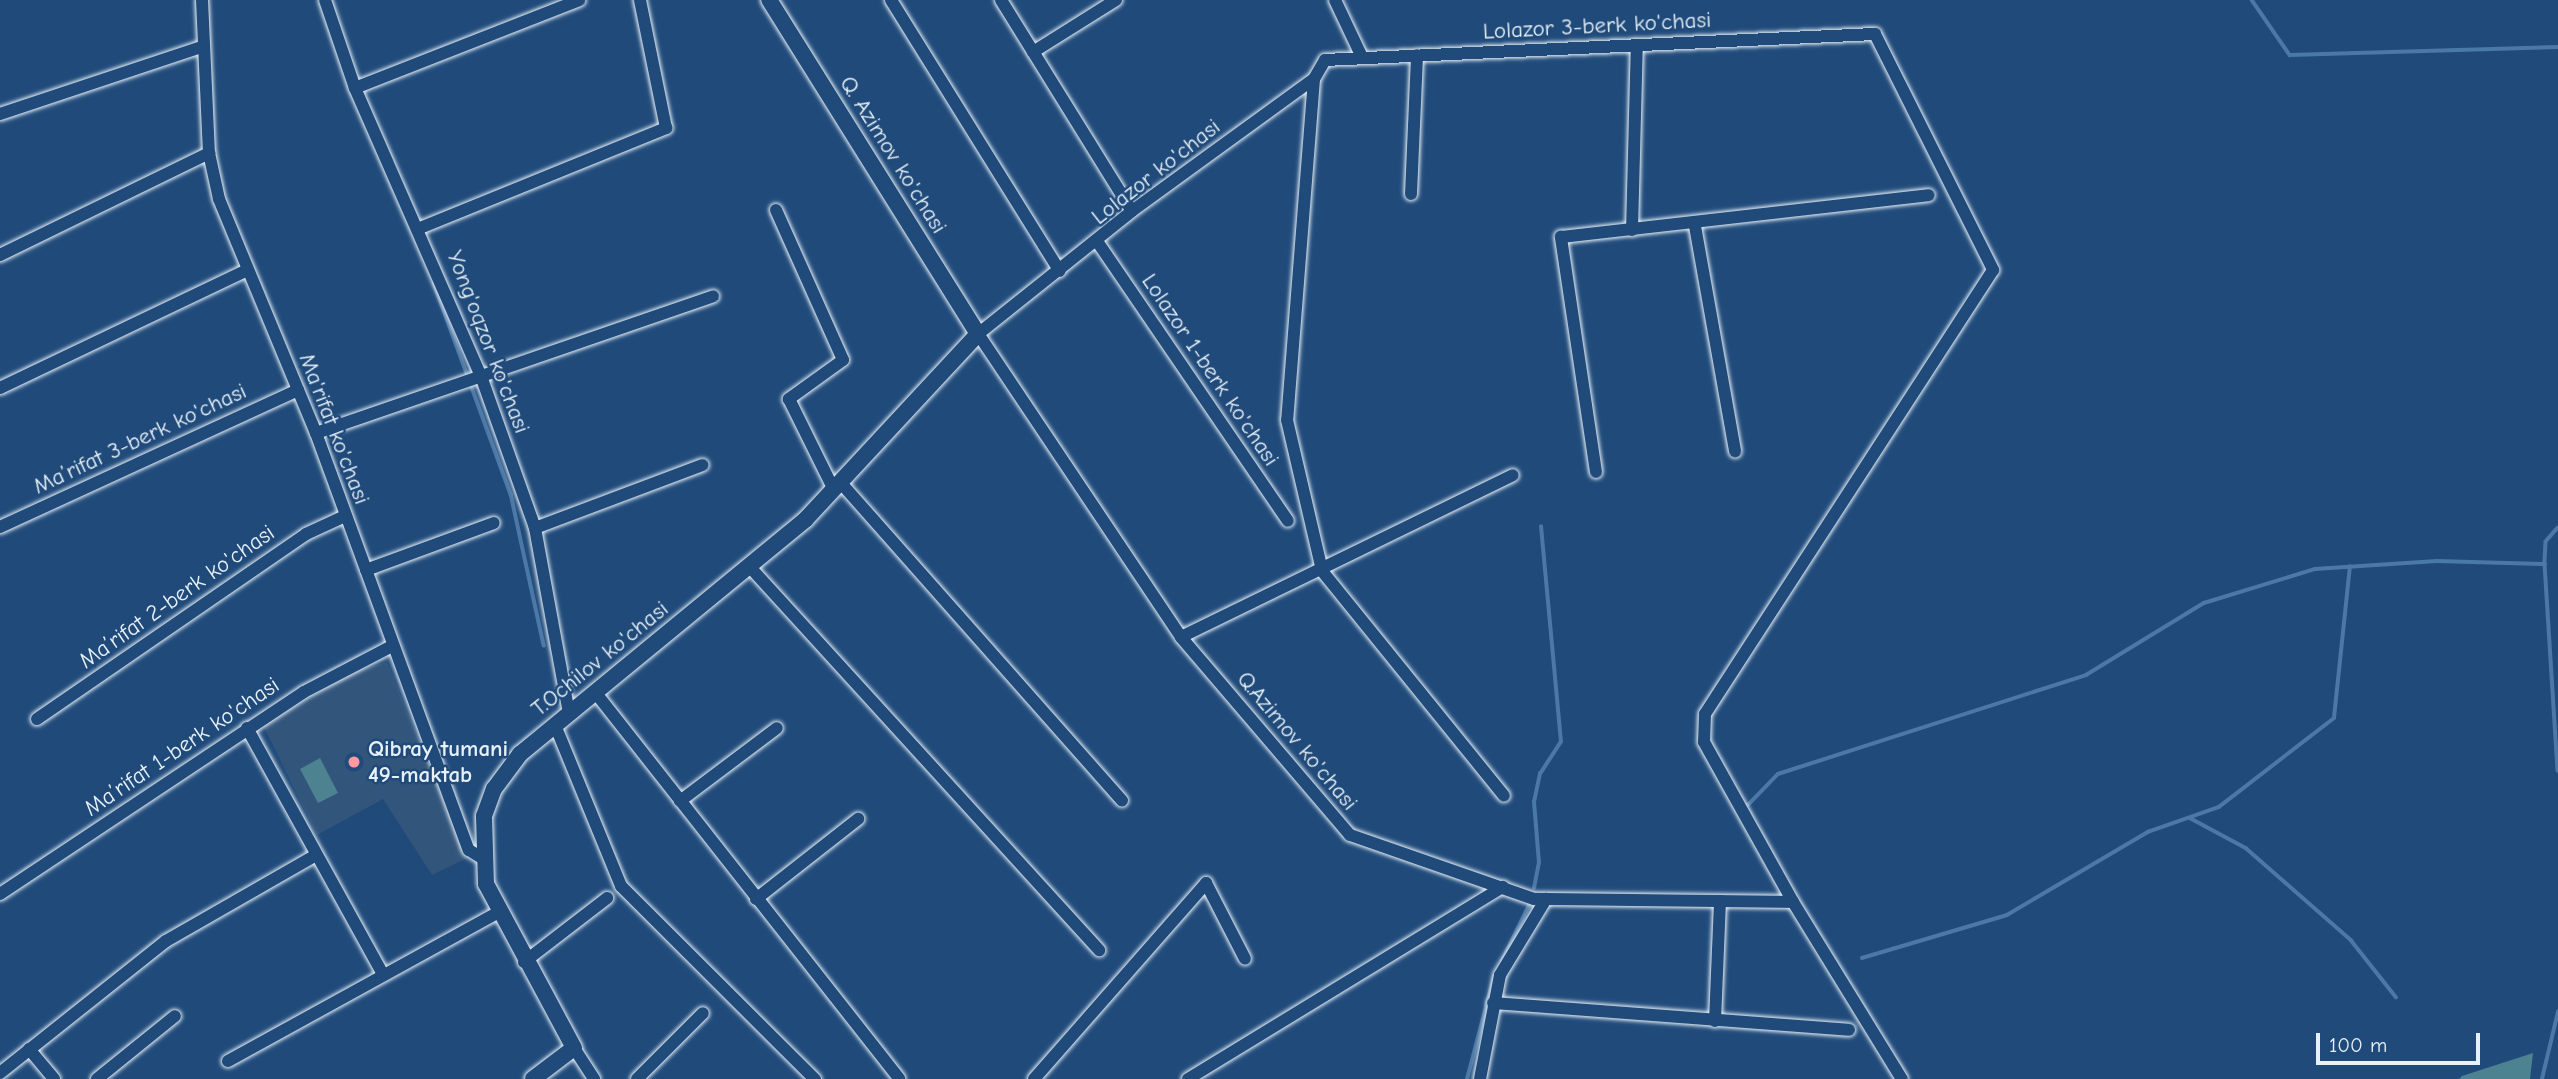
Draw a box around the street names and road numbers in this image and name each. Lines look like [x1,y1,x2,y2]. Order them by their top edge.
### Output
street label: Lolazor 3-berk ko'chasi [1482,6,1712,46]
street label: Q. Azimov ko'chasi [833,71,953,239]
street label: Lolazor ko'chasi [1086,113,1226,231]
street label: Yong'oqzor ko'chasi [440,247,536,437]
street label: Lolazor 1-berk ko'chasi [1135,269,1285,471]
street label: Ma'rifat ko'chasi [293,350,375,508]
street label: Ma’rifat 3-berk ko'chasi [29,377,251,501]
street label: Ma’rifat 2-berk ko'chasi [74,519,280,675]
street label: T.Ochilov ko'chasi [526,595,674,723]
street label: Q.Azimov ko'chasi [1231,666,1363,816]
street label: Ma’rifat 1-berk ko'chasi [79,671,285,823]

